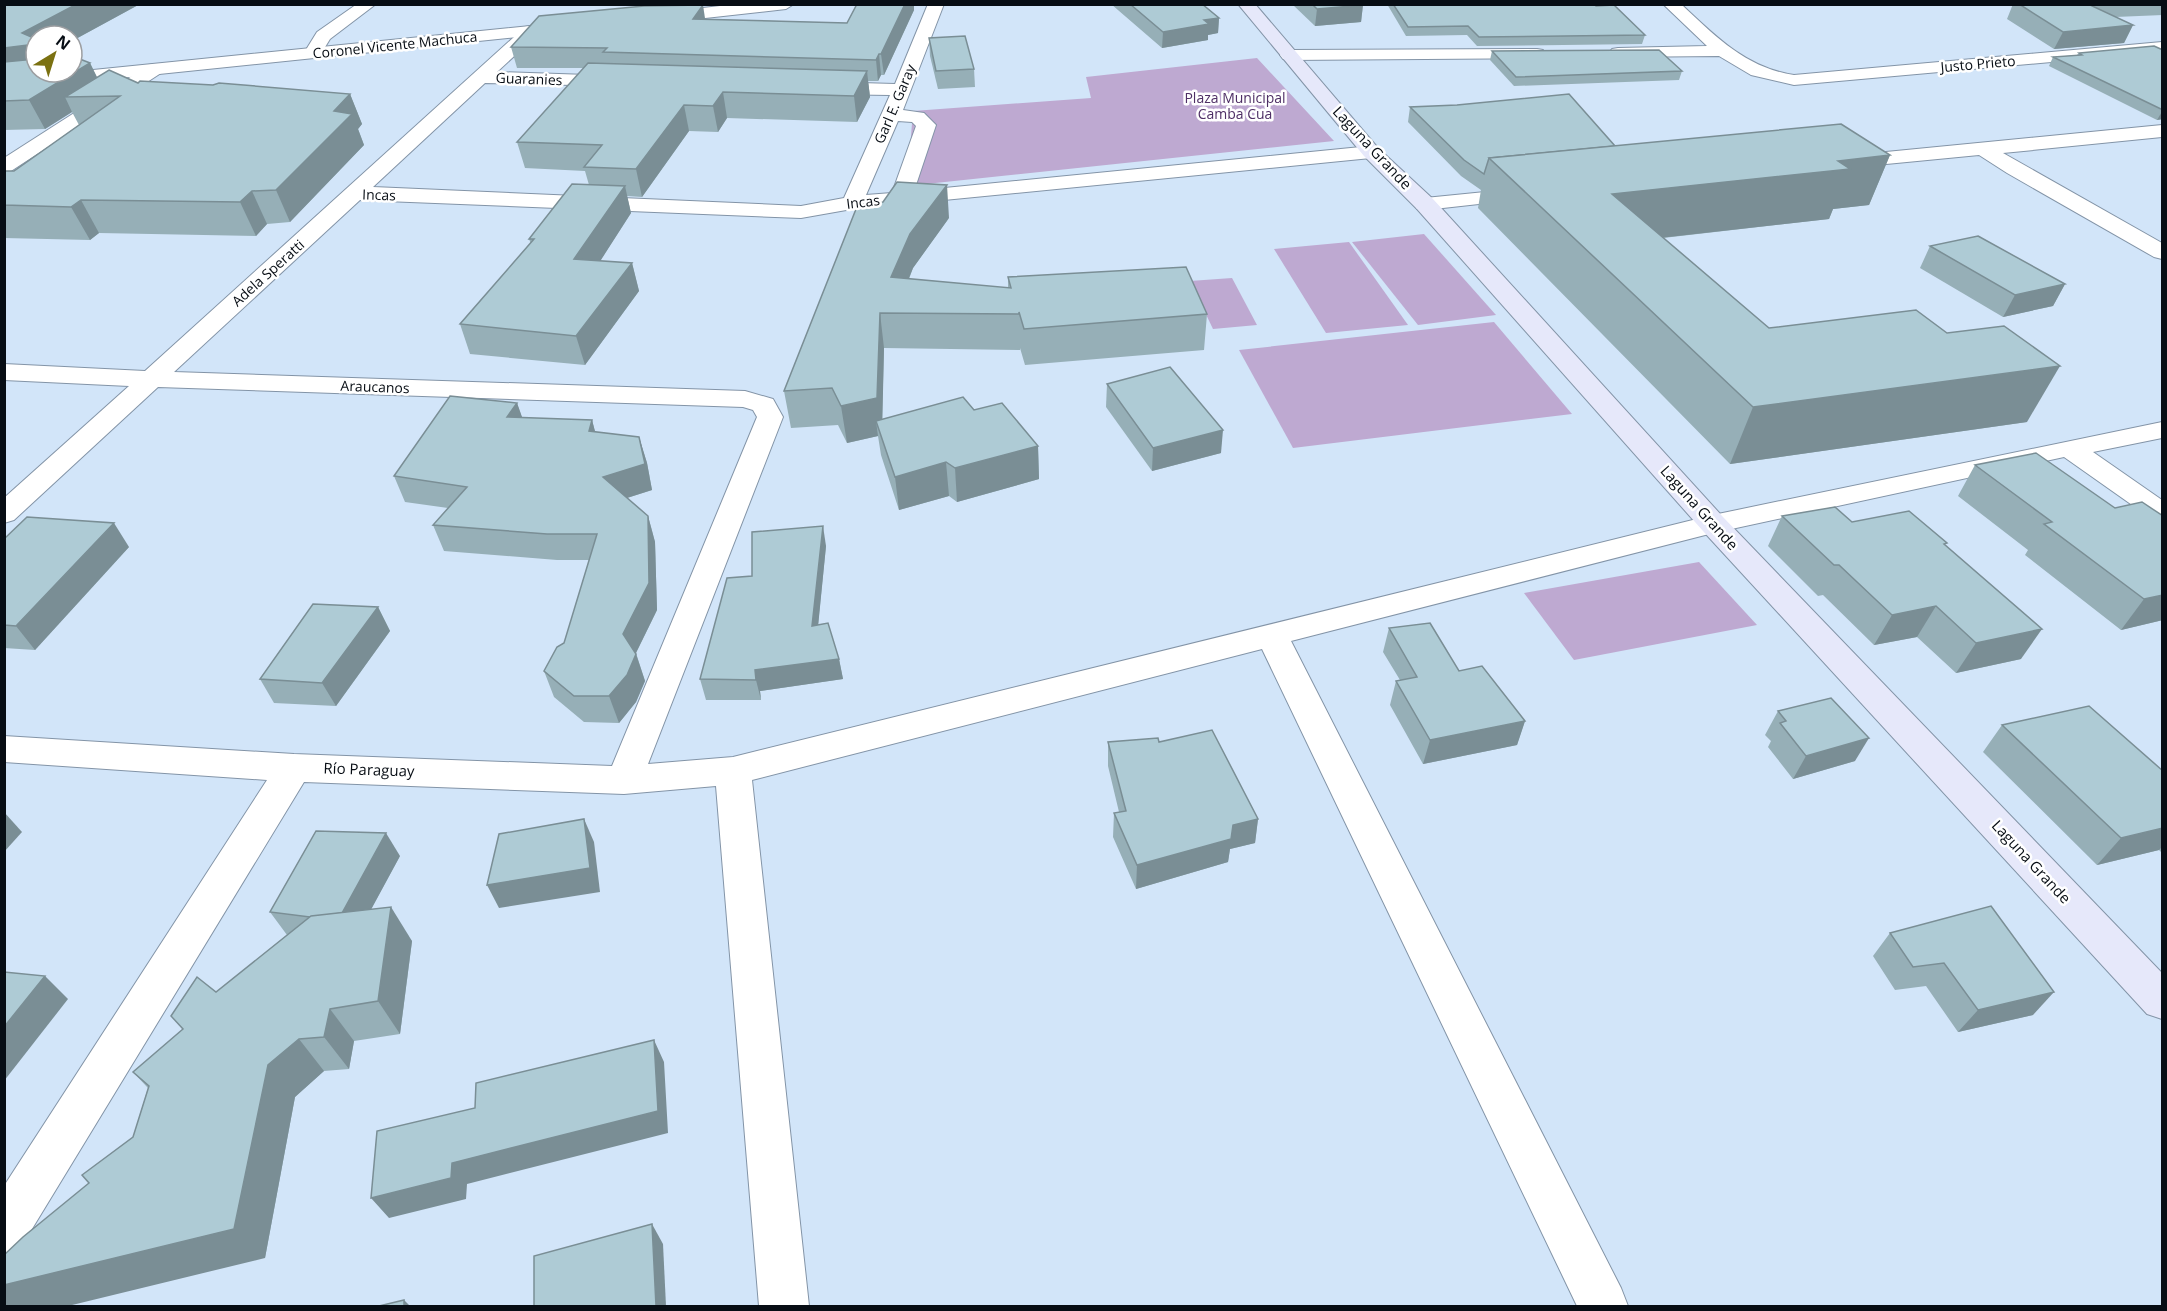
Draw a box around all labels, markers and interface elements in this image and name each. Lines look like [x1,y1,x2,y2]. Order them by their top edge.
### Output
north arrow [24,24,84,84]
street label: Coronel Vicente Machuca [312,26,478,63]
text: N [51,30,75,55]
street label: Justo Prieto [1938,51,2016,76]
street label: Garl E. Garay [869,60,920,146]
street label: Guaranies [495,68,563,89]
park label: Plaza Municipal Camba Cua [1184,88,1286,123]
street label: Laguna Grande [1329,101,1417,193]
street label: Incas [362,184,396,205]
street label: Incas [845,190,881,213]
street label: Adela Speratti [227,235,308,310]
street label: Araucanos [340,376,410,397]
street label: Laguna Grande [1656,461,1743,554]
street label: Río Paraguay [323,757,415,781]
street label: Laguna Grande [1988,815,2076,907]

